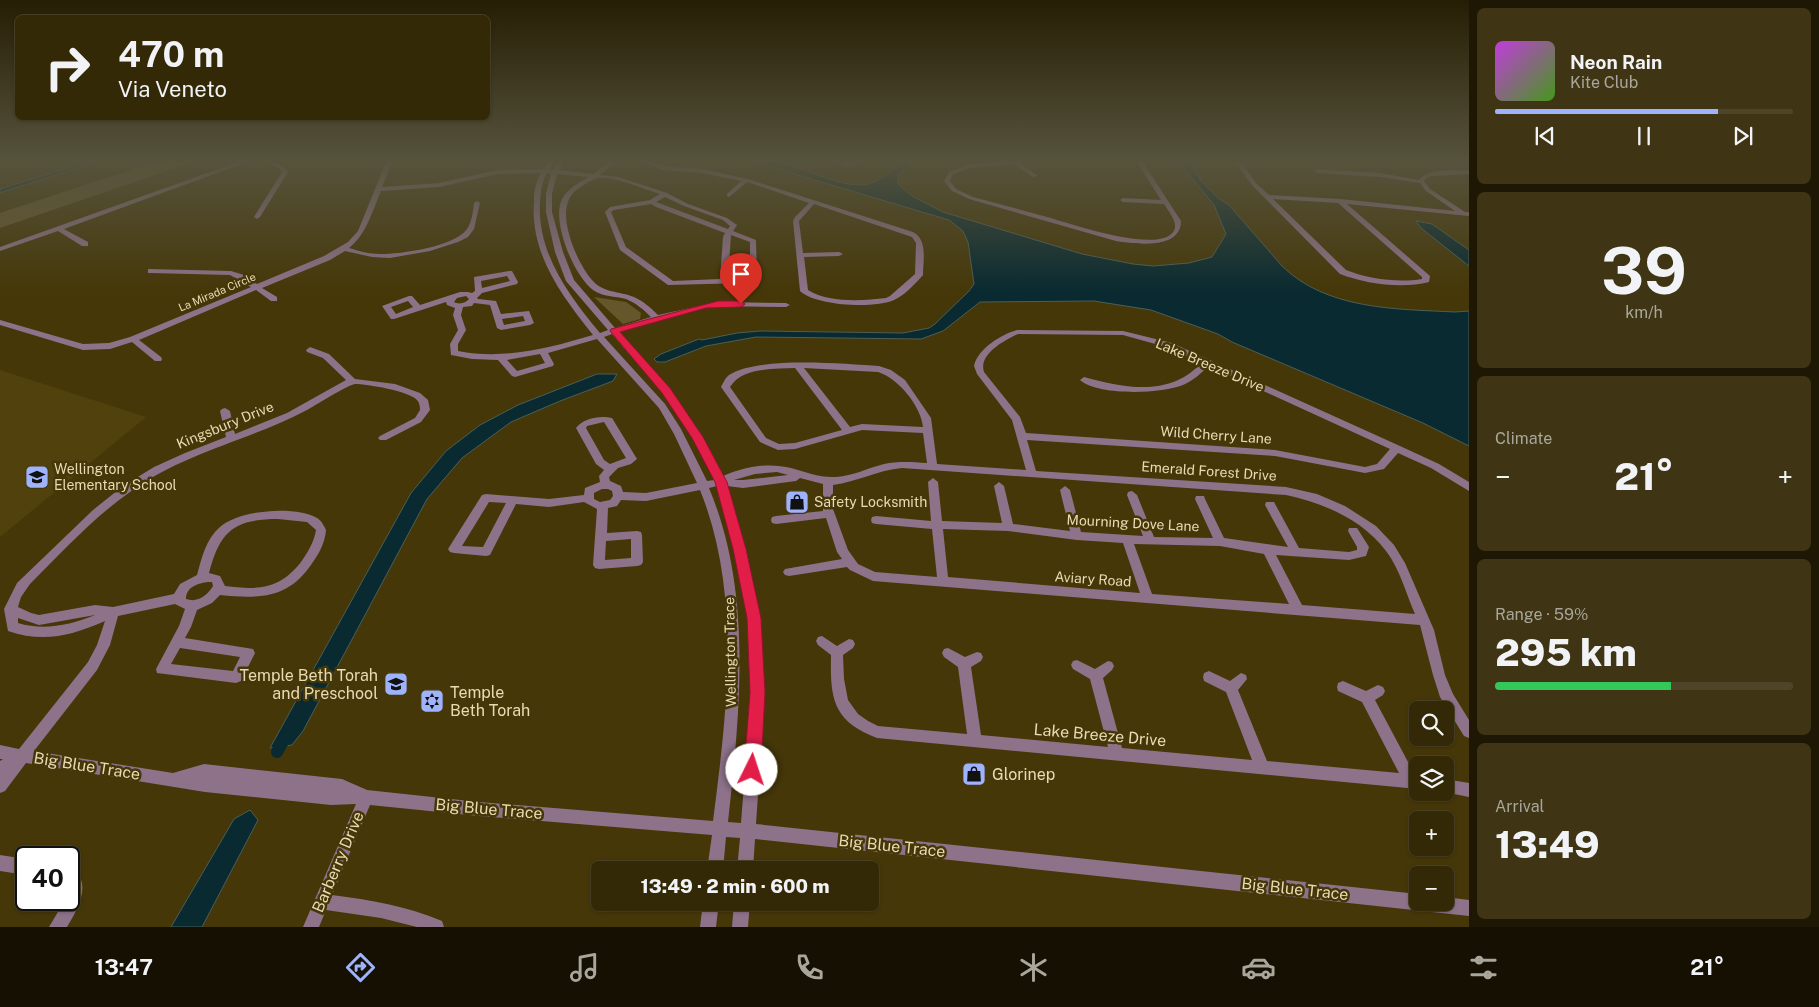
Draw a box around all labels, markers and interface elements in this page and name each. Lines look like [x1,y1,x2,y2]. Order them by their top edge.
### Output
text: 470 m [118,34,224,75]
icon: right [35,35,100,100]
text: Neon Rain [1570,51,1662,73]
text: Kite Club [1570,73,1638,92]
text: Via Veneto [118,76,227,102]
icon: previous [1531,122,1559,150]
icon: pause [1630,122,1658,150]
icon: next [1729,122,1757,150]
text: 39 [1601,232,1687,309]
pin [720,253,762,304]
icon: arrive [727,260,755,288]
street label: La Mirada Circle [177,270,257,314]
text: km/h [1625,303,1663,322]
street label: Lake Breeze Drive [1153,335,1267,395]
street label: Kingsbury Drive [174,398,276,452]
street label: Wild Cherry Lane [1160,423,1272,447]
text: Climate [1495,429,1552,448]
text: 21° [1614,454,1674,499]
street label: Emerald Forest Drive [1141,458,1277,484]
text: − [1495,460,1511,493]
text: + [1777,460,1793,493]
place label: Wellington Elementary School [54,461,177,493]
school or university icon: Wellington Elementary School [24,464,50,490]
shop icon: Safety Locksmith [784,489,810,515]
place label: Safety Locksmith [814,494,927,510]
street label: Mourning Dove Lane [1066,512,1200,534]
street label: Aviary Road [1054,568,1132,590]
street label: Wellington Trace [721,597,739,707]
text: Range · 59% [1495,605,1588,624]
text: 295 km [1495,630,1637,675]
place label: Temple Beth Torah and Preschool [240,666,378,703]
school or university icon: Temple Beth Torah and Preschool [383,671,409,697]
place label: Temple Beth Torah [450,683,530,720]
synagogue icon: Temple Beth Torah [419,688,445,714]
map controls [1409,701,1454,911]
button: search [1409,701,1454,746]
street label: Lake Breeze Drive [1033,720,1167,750]
position arrow [725,743,777,795]
street label: Big Blue Trace [32,748,142,784]
button: layers [1409,756,1454,801]
shop icon: Glorinep [961,761,987,787]
place label: Glorinep [992,765,1055,784]
street label: Big Blue Trace [435,795,543,823]
text: Arrival [1495,797,1544,816]
street label: Barberry Drive [308,809,368,915]
button: + [1409,811,1454,856]
text: 13:49 [1495,822,1600,867]
street label: Big Blue Trace [838,831,946,861]
speed limit sign: 40 [15,846,80,911]
button: − [1409,866,1454,911]
street label: Big Blue Trace [1241,874,1349,904]
text: 13:49 · 2 min · 600 m [641,875,829,897]
icon: directions [343,950,378,985]
icon: music [567,950,602,985]
icon: phone [792,950,827,985]
icon: climate [1016,950,1051,985]
icon: car [1241,950,1276,985]
icon: filters [1466,950,1501,985]
text: 13:47 [95,954,153,980]
text: 21° [1690,954,1724,980]

